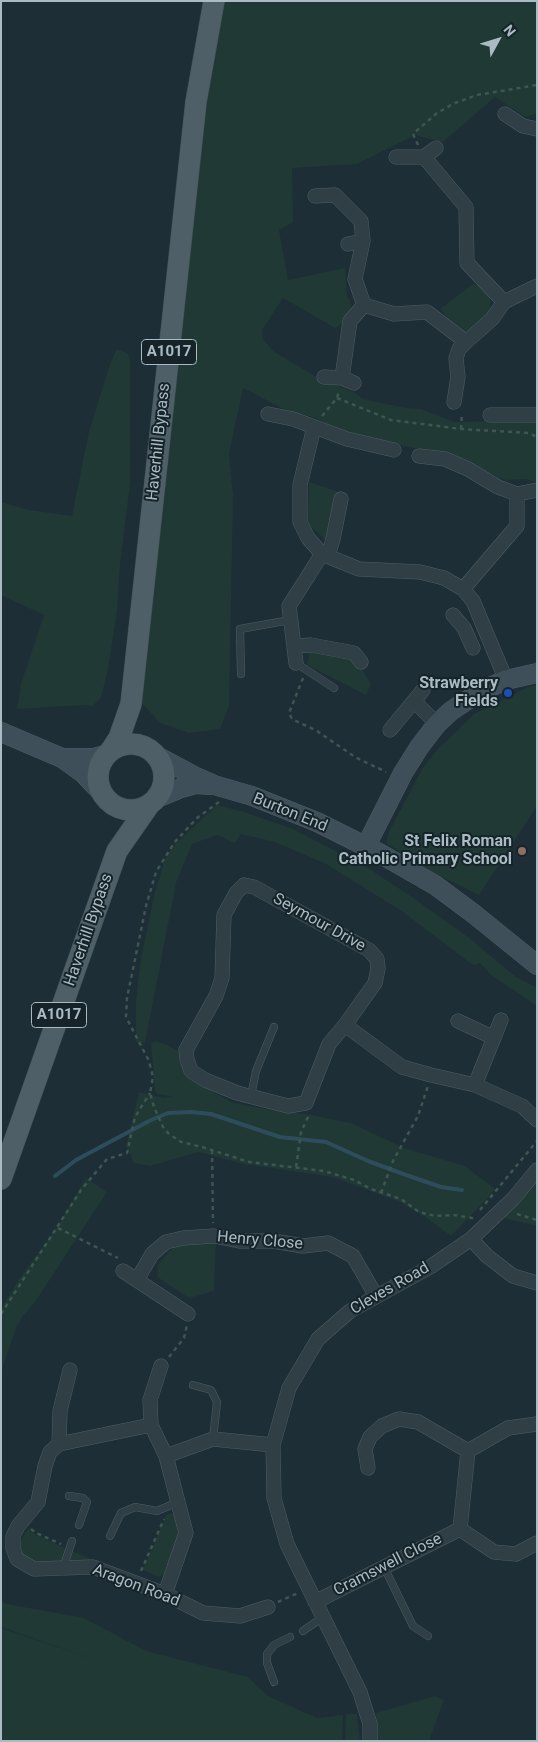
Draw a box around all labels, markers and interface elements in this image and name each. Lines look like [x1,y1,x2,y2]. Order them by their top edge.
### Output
north arrow [473,15,523,65]
text: N [500,22,519,39]
road number: A1017 [142,340,196,364]
street label: Haverhill Bypass [143,382,175,502]
place label: Strawberry Fields [419,674,498,712]
marker: Strawberry Fields [502,687,514,699]
street label: Burton End [250,789,330,837]
place label: St Felix Roman Catholic Primary School [338,832,512,870]
marker: St Felix Roman Catholic Primary School [516,845,528,857]
street label: Haverhill Bypass [61,871,117,989]
street label: Seymour Drive [269,890,369,956]
road number: A1017 [32,1002,86,1028]
street label: Henry Close [216,1228,304,1254]
street label: Cleves Road [347,1259,433,1319]
street label: Cramswell Close [331,1529,445,1601]
street label: Aragon Road [90,1561,182,1611]

